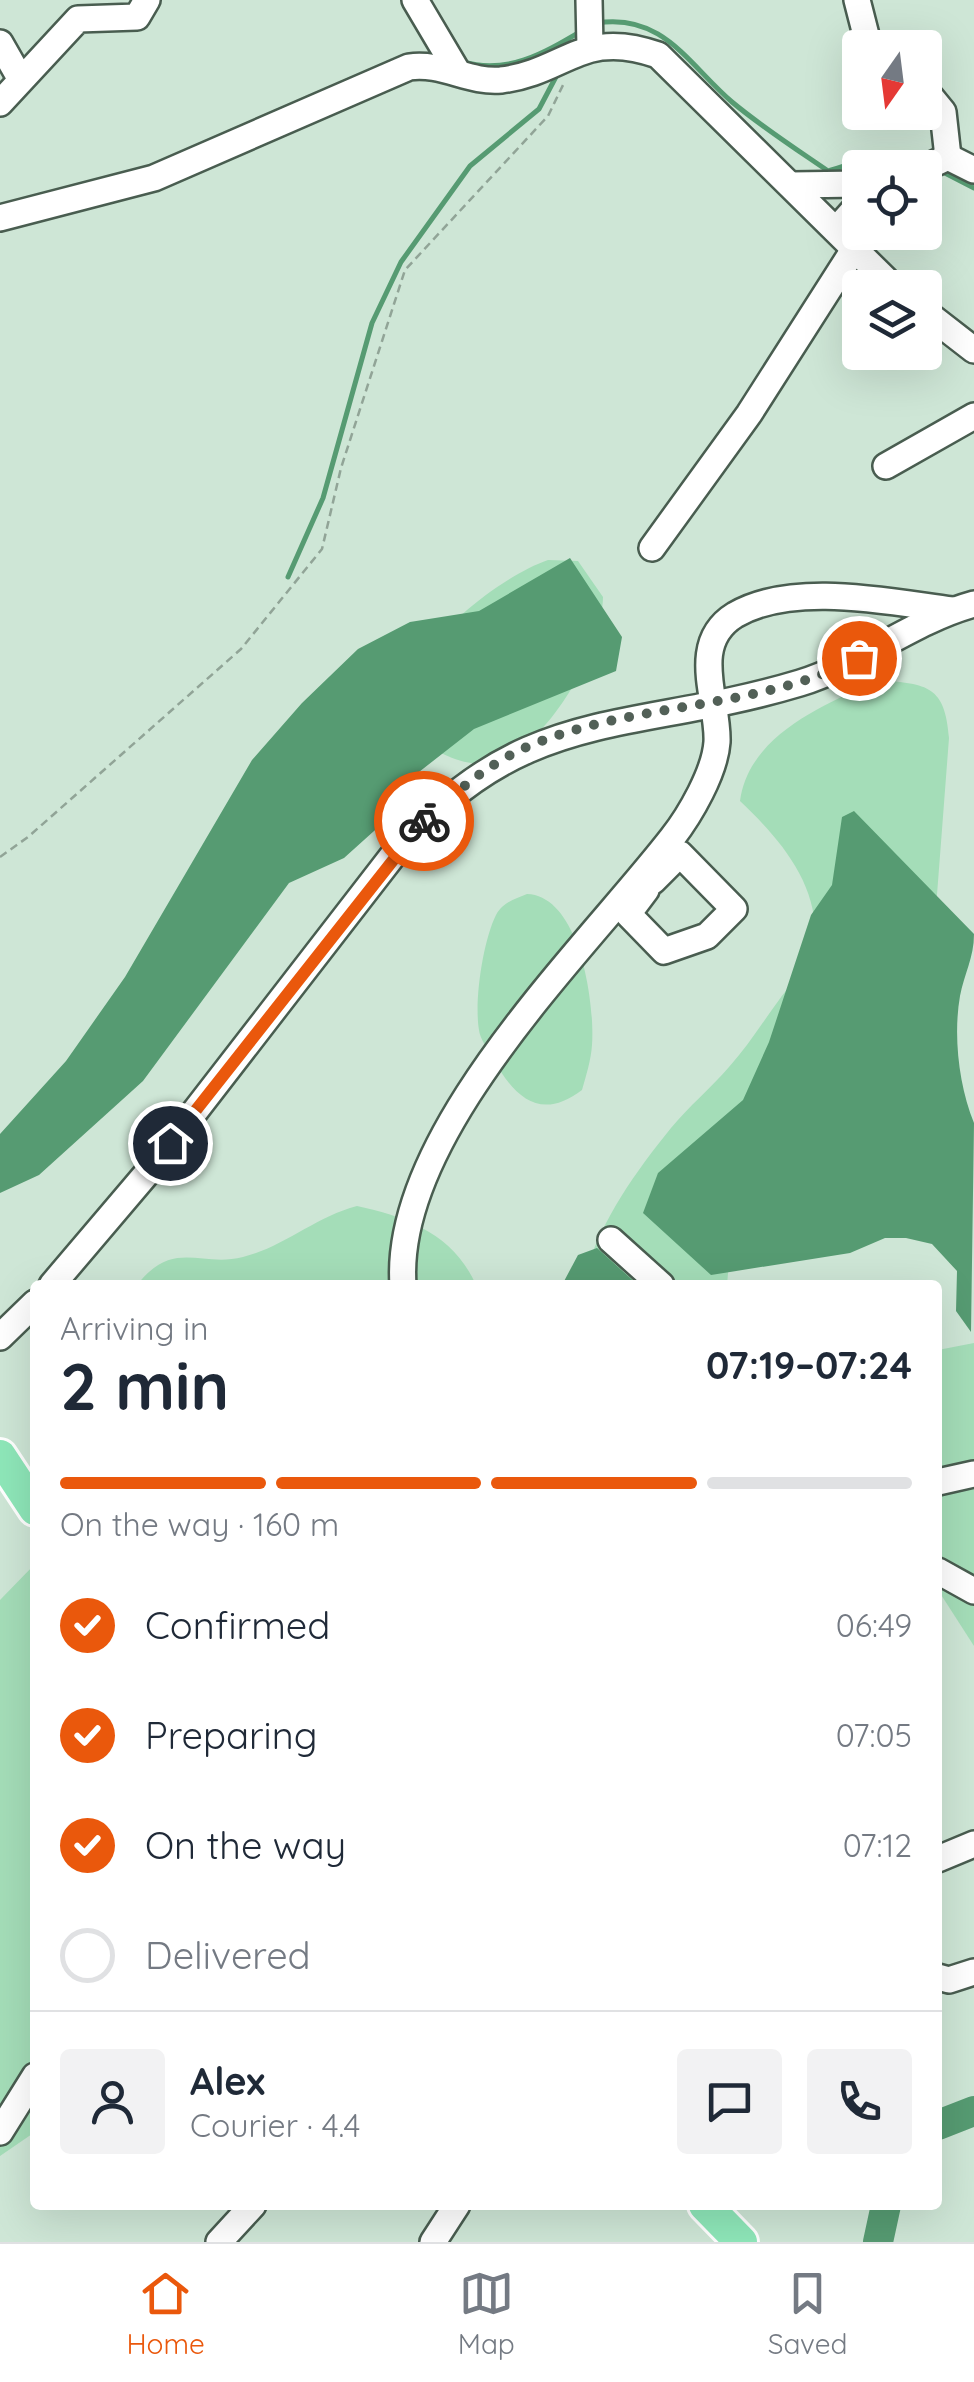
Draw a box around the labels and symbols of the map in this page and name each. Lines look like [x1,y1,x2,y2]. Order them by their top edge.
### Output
north arrow [842,30,942,130]
pin [817,616,902,701]
courier [374,771,474,871]
pin [128,1101,213,1186]

